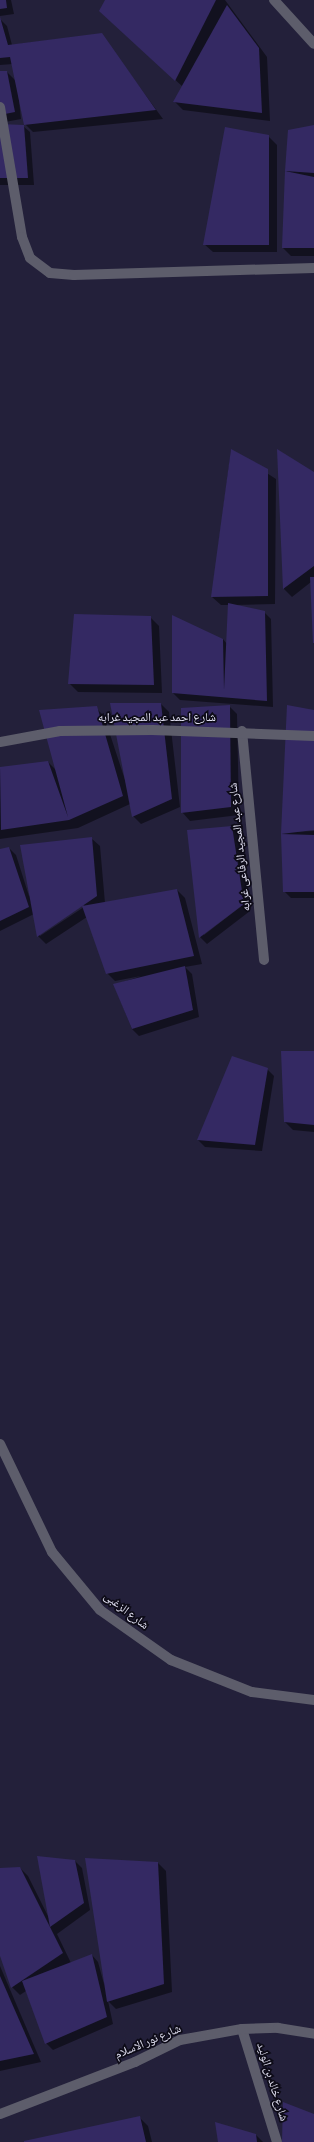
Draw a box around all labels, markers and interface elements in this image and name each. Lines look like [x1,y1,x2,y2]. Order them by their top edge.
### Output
street label: شارع احمد عبد المجيد غرابه [98,711,216,725]
street label: شارع عبد المجيد الرفاعى غرابه [226,782,254,912]
street label: شارع الزغبى [101,1589,151,1633]
street label: شارع نور الاسلام [113,2022,183,2062]
street label: شارع خالد بن الوليد [253,2041,291,2123]

